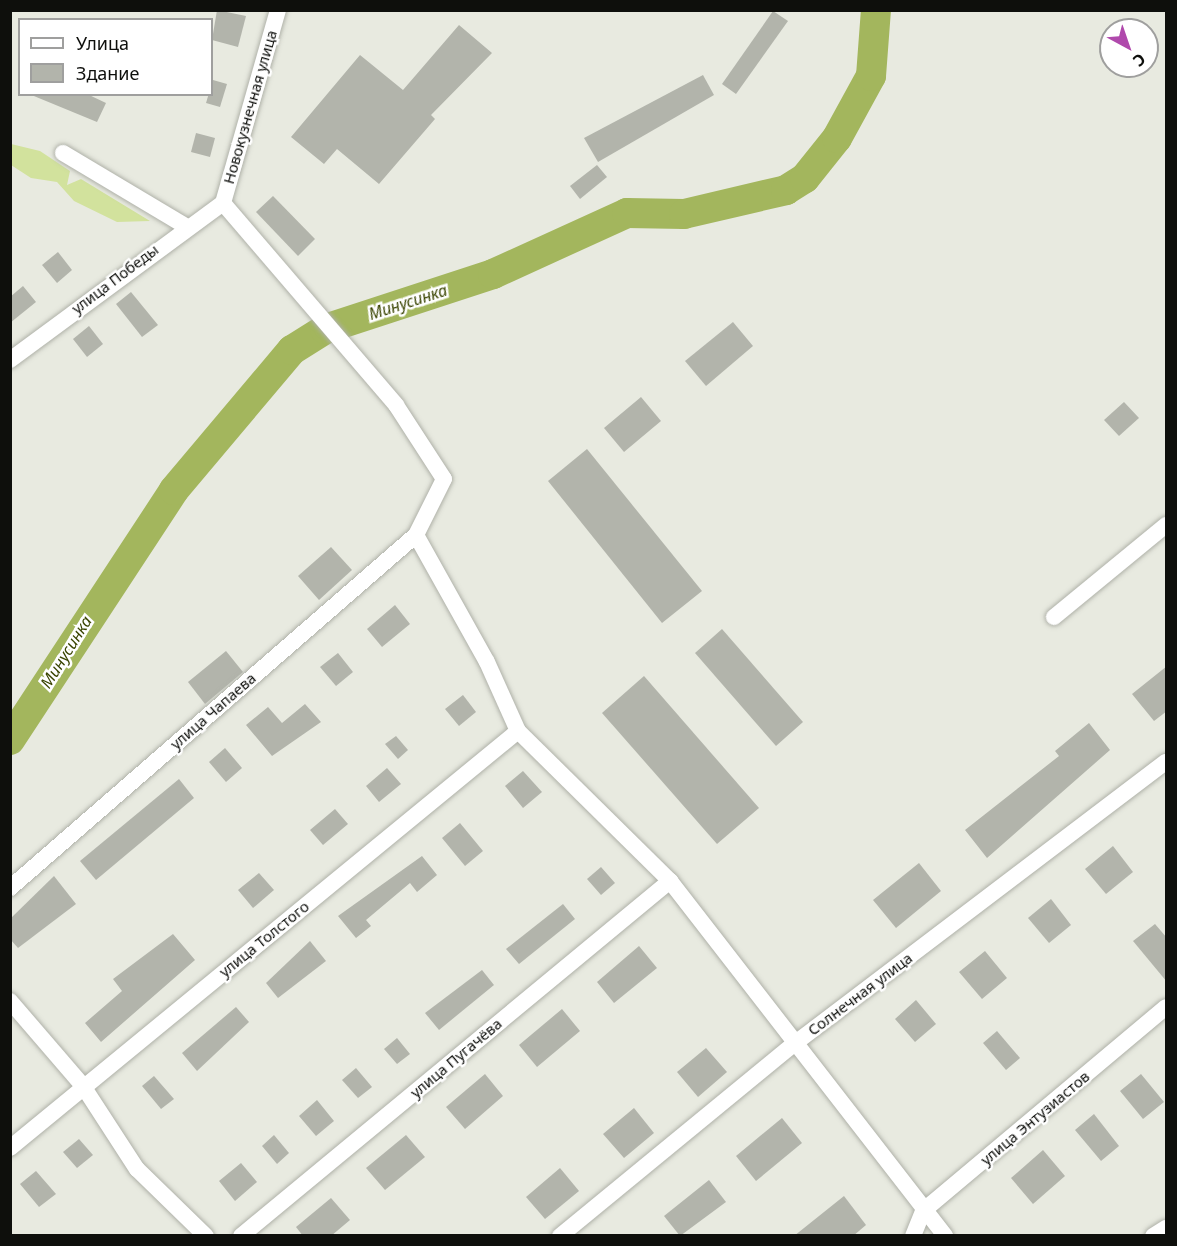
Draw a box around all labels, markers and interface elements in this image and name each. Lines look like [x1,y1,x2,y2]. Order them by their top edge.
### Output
legend [18,18,213,96]
north arrow [1099,18,1159,78]
street label: Новокузнечная улица [219,28,281,186]
text: Улица [76,31,129,55]
text: С [1128,49,1150,72]
text: Здание [76,61,139,85]
street label: улица Победы [68,241,162,317]
water label: Минусинка [366,280,450,324]
water label: Минусинка [36,612,96,692]
street label: улица Чапаева [167,669,259,753]
street label: улица Толстого [215,897,313,981]
street label: Солнечная улица [804,949,916,1039]
street label: улица Пугачёва [407,1015,505,1101]
street label: улица Энтузиастов [977,1067,1093,1169]

